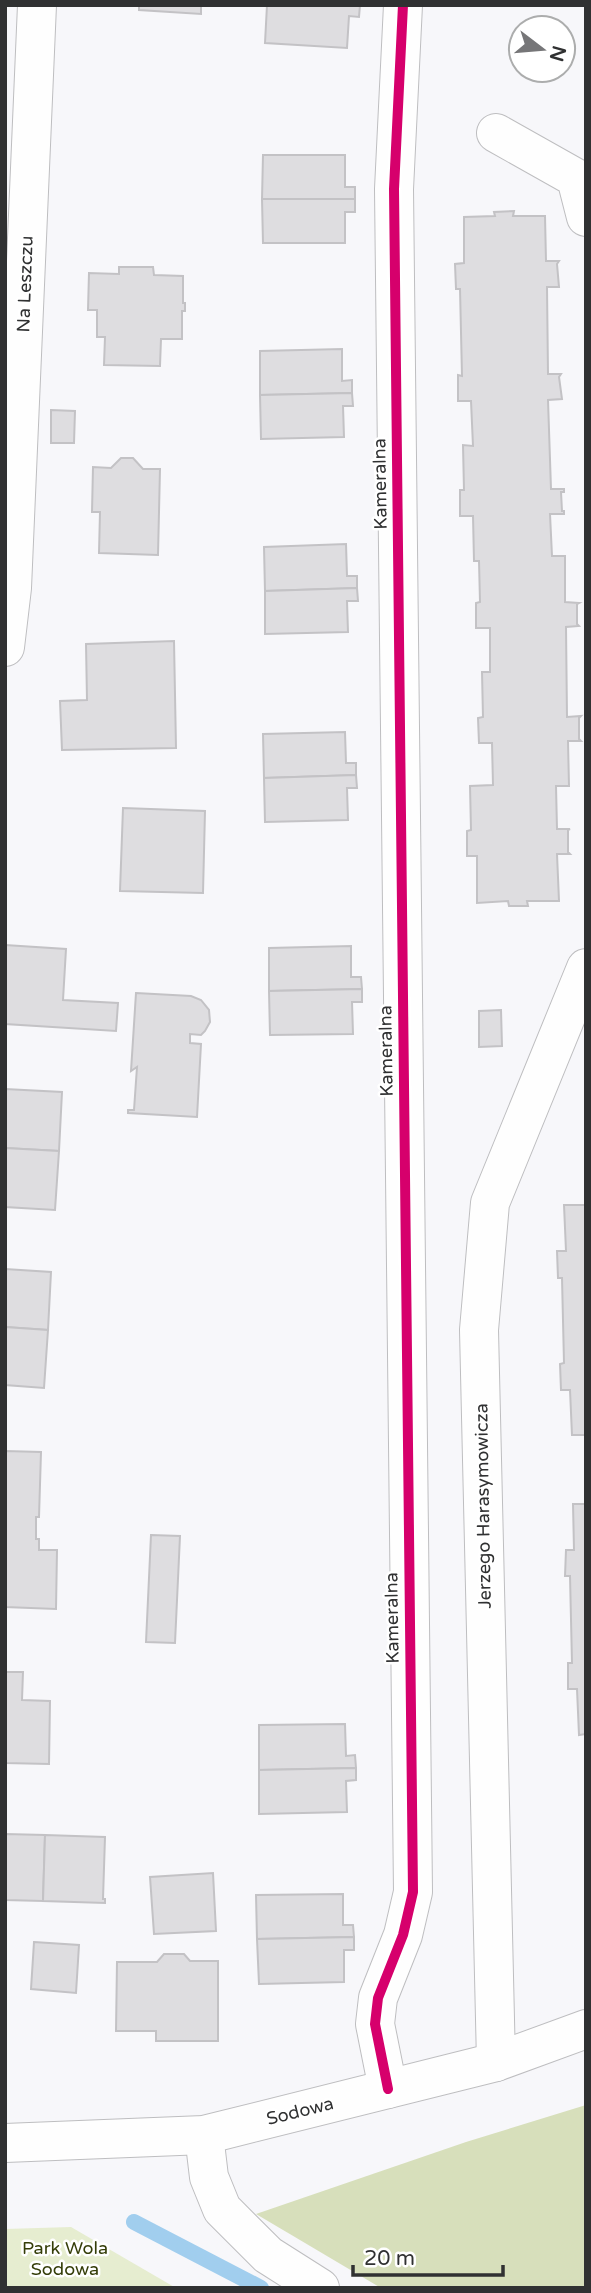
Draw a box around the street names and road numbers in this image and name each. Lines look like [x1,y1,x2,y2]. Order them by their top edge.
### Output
street label: Na Leszczu [12,235,38,333]
street label: Kameralna [368,438,392,530]
street label: Kameralna [374,1005,398,1097]
street label: Jerzego Harasymowicza [470,1403,496,1609]
street label: Kameralna [380,1572,404,1664]
street label: Sodowa [264,2092,336,2130]

